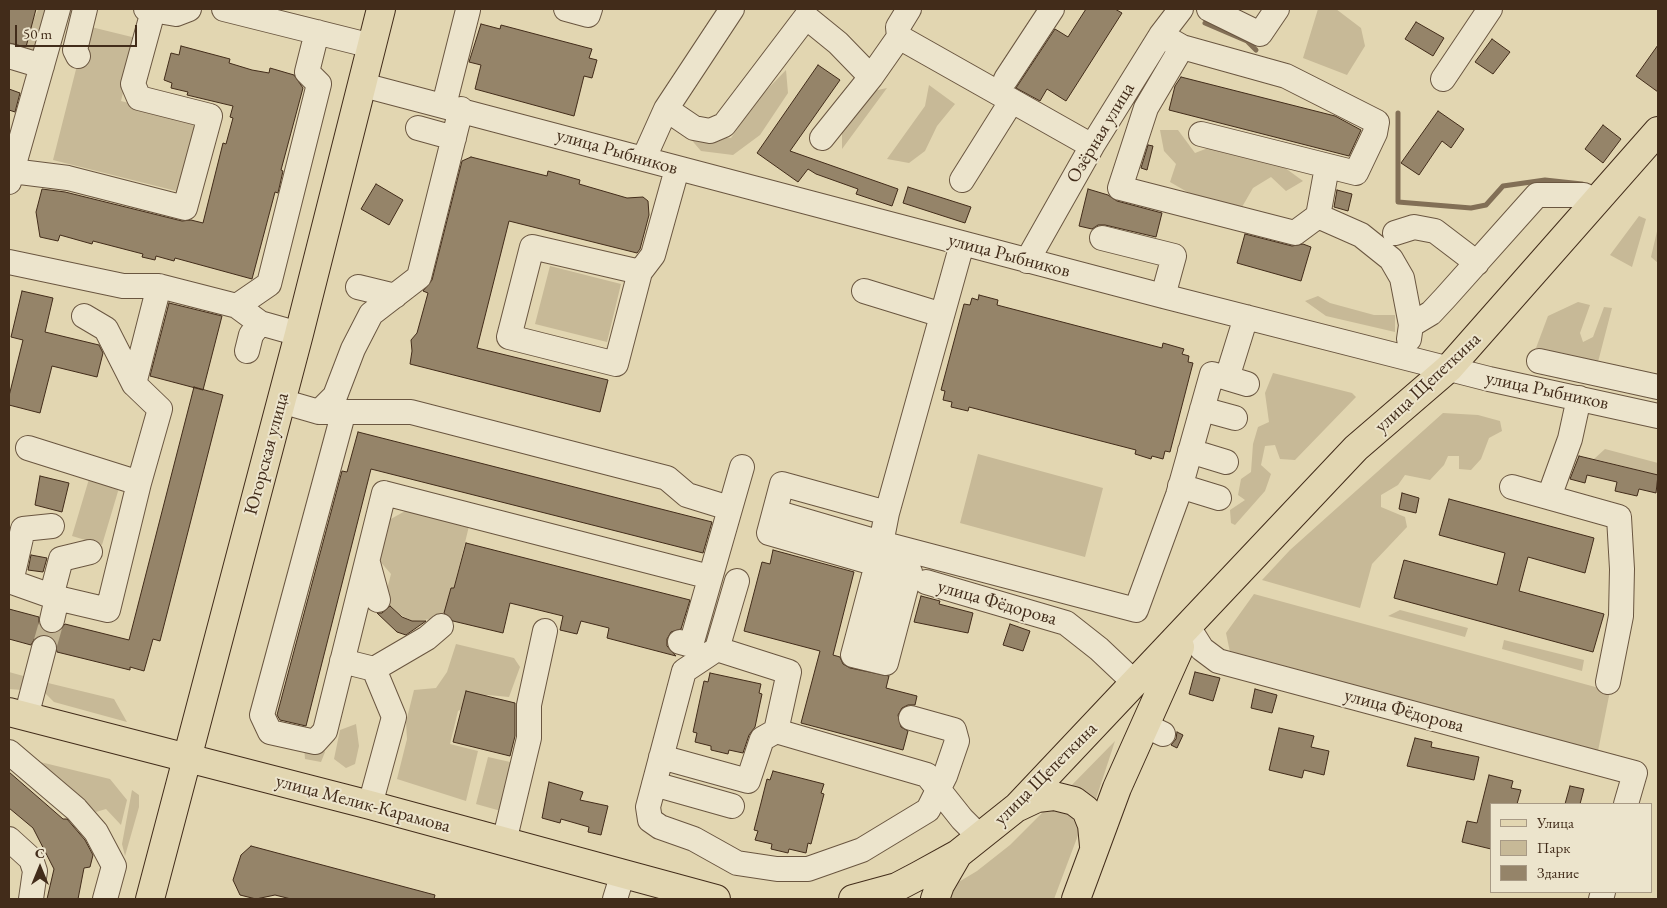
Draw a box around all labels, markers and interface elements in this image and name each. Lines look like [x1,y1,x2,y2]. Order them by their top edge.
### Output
scale bar [18,15,140,47]
text: 50 m [23,24,52,43]
street label: Озёрная улица [1062,79,1140,187]
street label: улица Рыбников [554,124,680,180]
street label: улица Рыбников [946,229,1072,283]
street label: улица Щепеткина [1370,328,1486,438]
street label: улица Рыбников [1483,367,1611,415]
street label: Югорская улица [240,390,294,518]
street label: улица Фёдорова [935,575,1059,631]
street label: улица Фёдорова [1342,684,1466,738]
street label: улица Щепеткина [990,718,1102,830]
street label: улица Мелик-Карамова [273,770,453,838]
legend [1490,803,1652,893]
text: Улица [1537,813,1574,832]
text: Парк [1537,838,1570,857]
north arrow [15,843,65,893]
text: С [35,844,45,862]
text: Здание [1537,863,1579,882]

